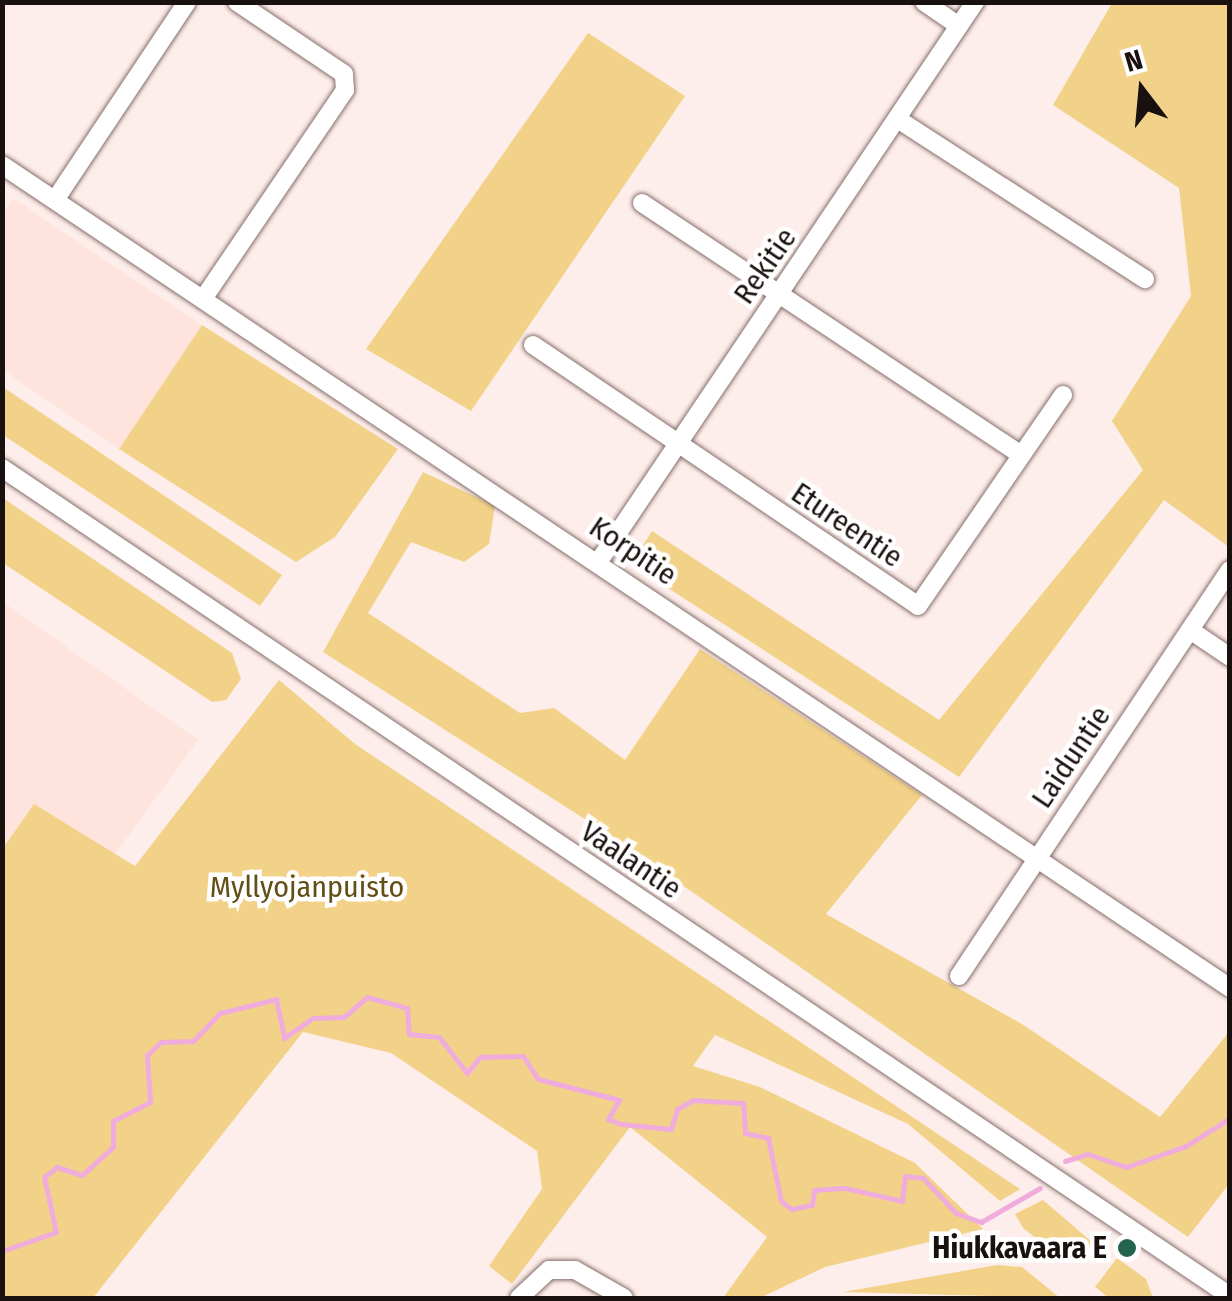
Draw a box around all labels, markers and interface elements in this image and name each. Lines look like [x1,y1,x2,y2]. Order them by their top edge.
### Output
north arrow [1092,40,1192,140]
text: N [1121,43,1146,79]
street label: Rekitie [726,221,804,311]
street label: Etureentie [785,475,909,575]
street label: Korpitie [583,509,683,593]
street label: Laiduntie [1024,699,1118,815]
street label: Vaalantie [574,813,688,907]
park label: Myllyojanpuisto [210,869,404,905]
place label: Hiukkavaara E [932,1230,1107,1266]
marker: Hiukkavaara E [1116,1237,1138,1259]

